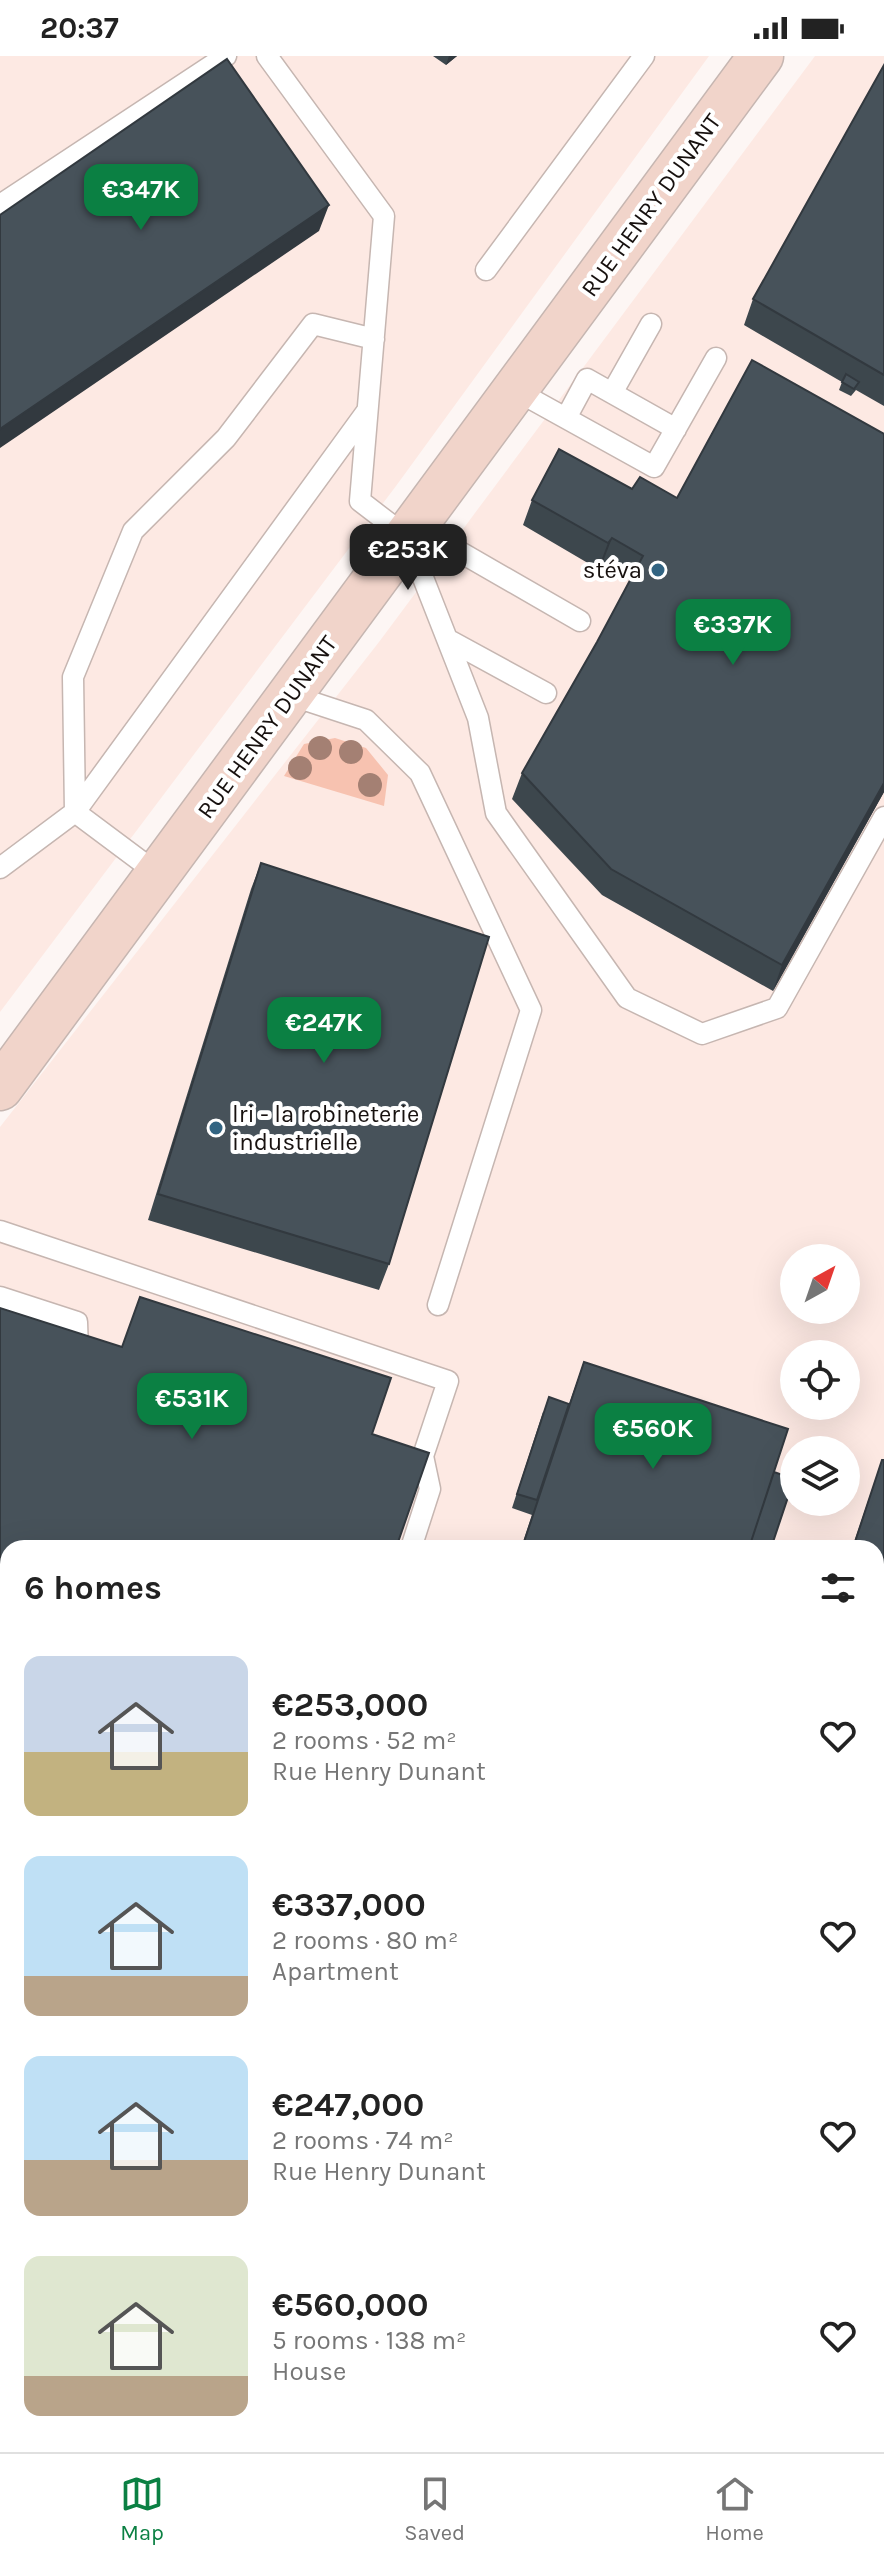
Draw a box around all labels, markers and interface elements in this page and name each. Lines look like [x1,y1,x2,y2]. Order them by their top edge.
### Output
text: 20:37 [40,10,119,46]
street label: RUE HENRY DUNANT [575,108,727,302]
pin: €347K [85,164,197,232]
text: €347K [102,174,180,205]
pin: €253K [352,524,464,592]
text: €253K [368,534,448,565]
place label: stéva [583,556,642,584]
marker: stéva [649,561,667,579]
pin: €337K [677,599,789,667]
text: €337K [694,609,772,640]
street label: RUE HENRY DUNANT [191,630,343,824]
pin: €247K [268,997,380,1065]
text: €247K [285,1007,363,1038]
place label: lri - la robineterie industrielle [232,1100,419,1156]
marker: lri - la robineterie industrielle [207,1119,225,1137]
north arrow [780,1244,860,1324]
map controls [780,1244,860,1516]
button: locate [780,1340,860,1420]
pin: €531K [136,1373,248,1441]
text: €531K [155,1383,229,1414]
pin: €560K [597,1403,709,1471]
text: €560K [613,1413,693,1444]
button: layers [780,1436,860,1516]
icon: filters [816,1566,860,1610]
text: 6 homes [24,1568,162,1608]
text: €253,000 [272,1685,428,1725]
icon: home [88,1688,184,1784]
icon: heart [816,1714,860,1758]
text: 2 rooms · 52 m² [272,1725,457,1756]
text: Rue Henry Dunant [272,1756,486,1787]
text: €337,000 [272,1885,426,1925]
icon: home [88,1888,184,1984]
icon: heart [816,1914,860,1958]
text: 2 rooms · 80 m² [272,1925,458,1956]
text: Apartment [272,1956,399,1987]
text: €247,000 [272,2085,424,2125]
icon: home [88,2088,184,2184]
icon: heart [816,2114,860,2158]
text: 2 rooms · 74 m² [272,2125,454,2156]
text: Rue Henry Dunant [272,2156,486,2187]
text: €560,000 [272,2285,429,2325]
icon: home [88,2288,184,2384]
icon: heart [816,2314,860,2358]
text: 5 rooms · 138 m² [272,2325,467,2356]
text: House [272,2356,346,2387]
tab: Map [120,2472,164,2546]
tab: Saved [404,2472,465,2546]
tab: Home [705,2472,764,2546]

